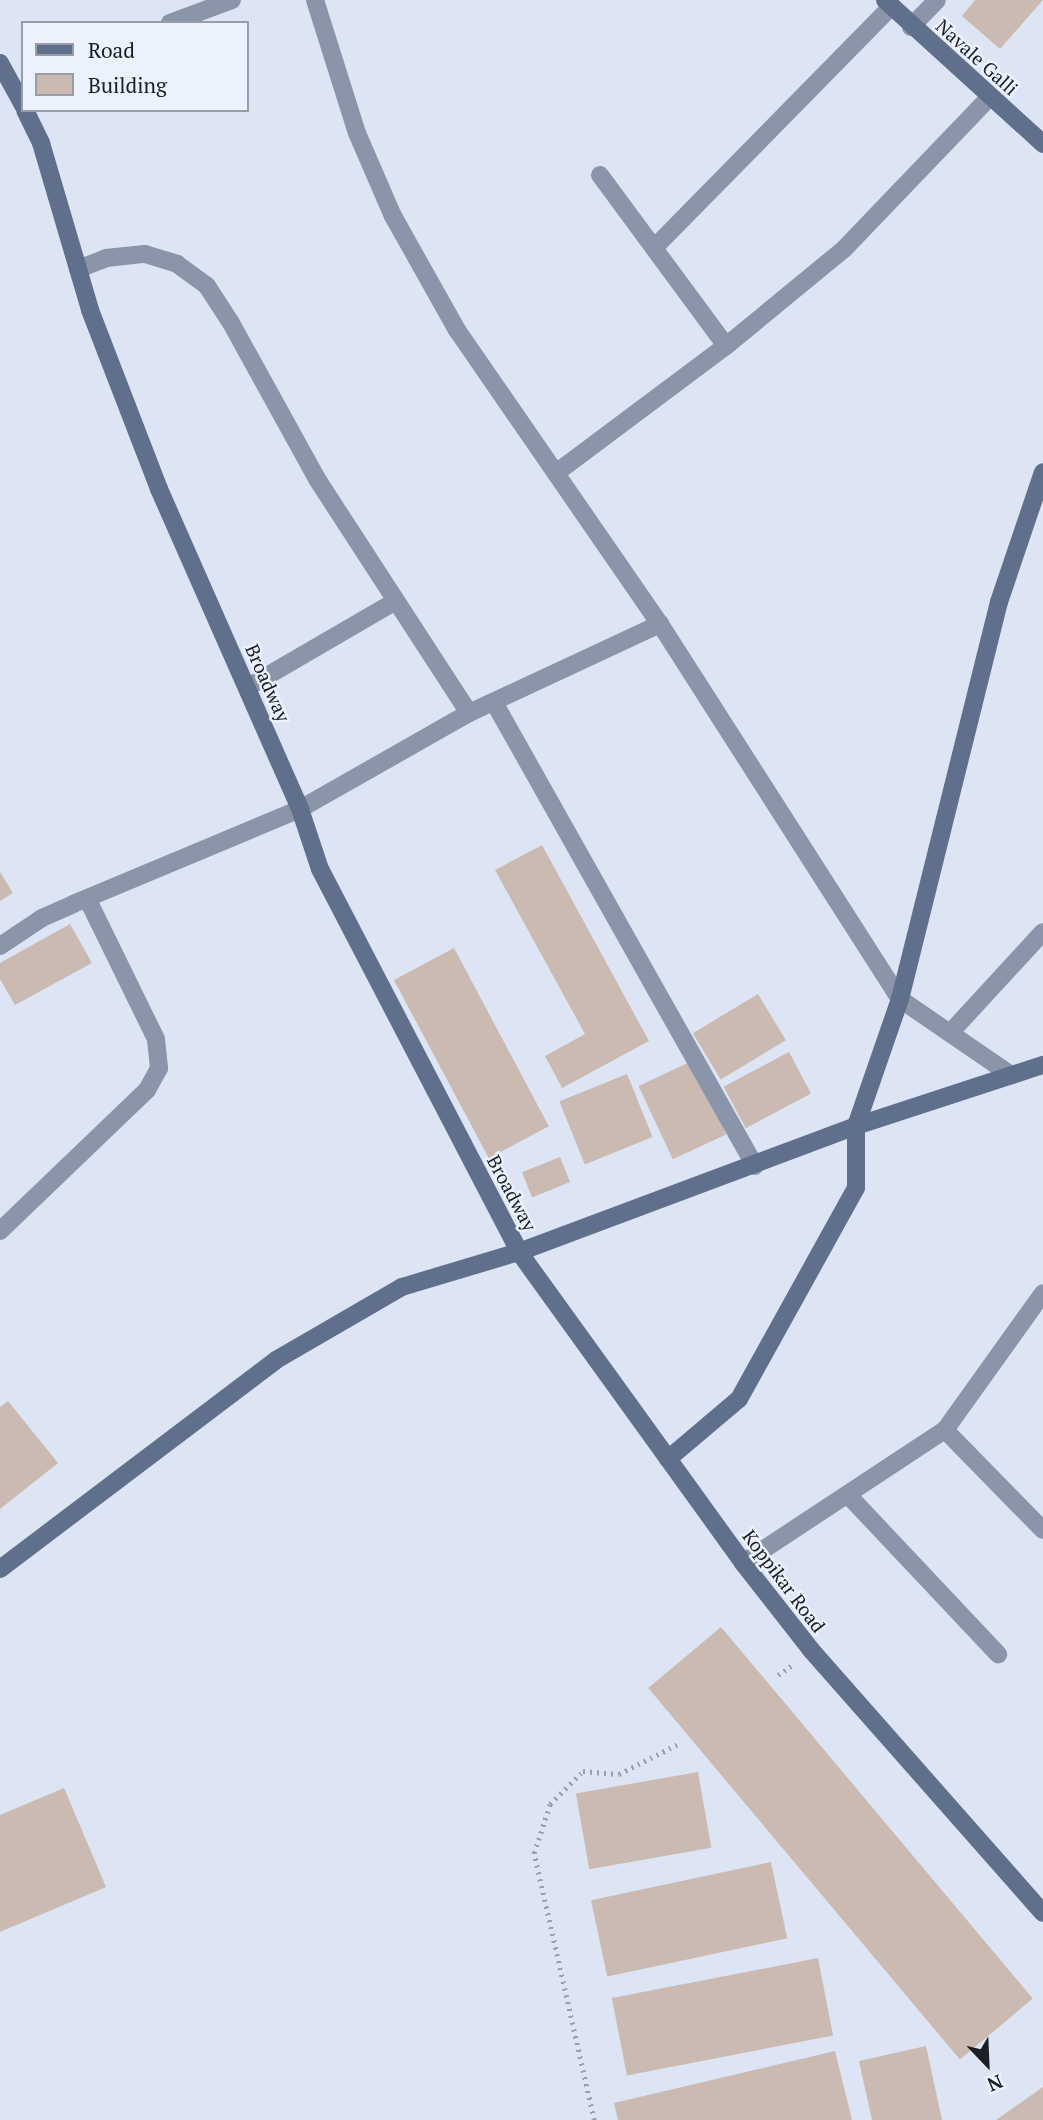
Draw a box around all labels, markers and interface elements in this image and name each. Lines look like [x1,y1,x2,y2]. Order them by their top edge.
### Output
street label: Navale Galli [931,14,1023,100]
legend [21,21,248,112]
text: Road [88,36,135,64]
text: Building [88,71,167,99]
street label: Broadway [241,641,295,725]
street label: Broadway [483,1151,541,1235]
street label: Koppikar Road [738,1525,830,1637]
north arrow [952,2029,1022,2099]
text: N [984,2069,1007,2098]

